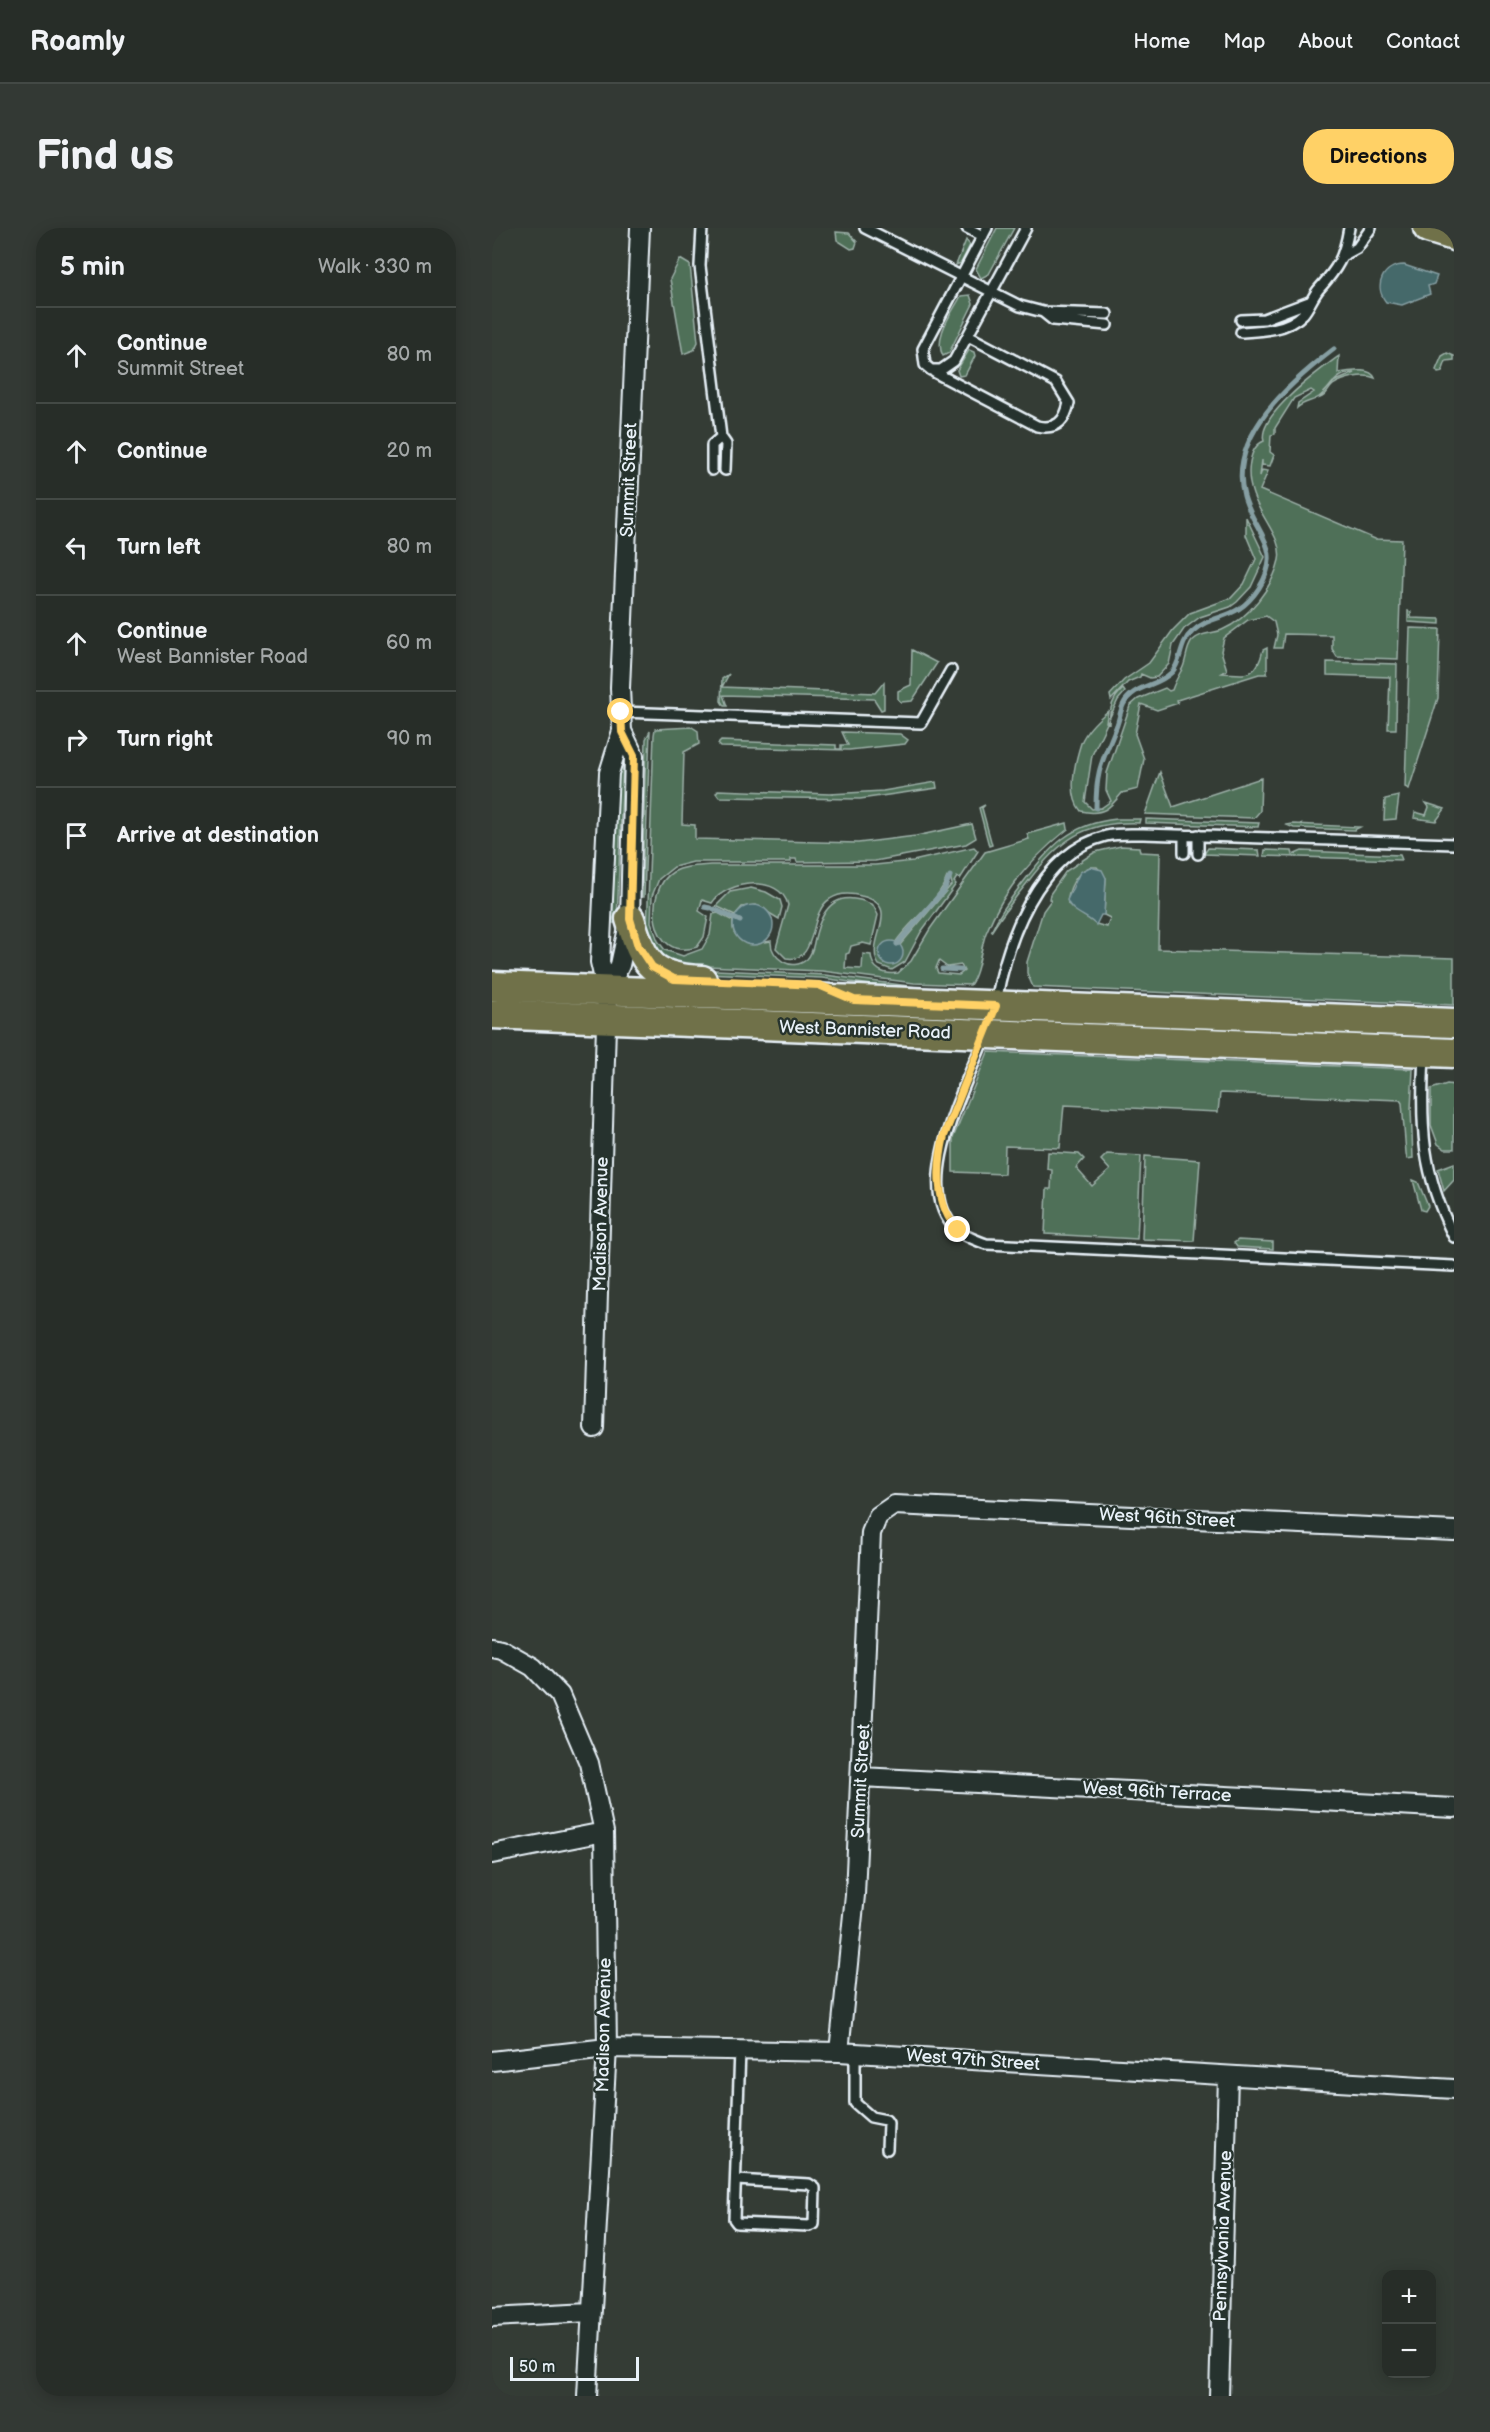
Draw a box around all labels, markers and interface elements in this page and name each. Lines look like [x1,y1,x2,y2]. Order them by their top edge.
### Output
text: Roamly [30,25,125,58]
text: Home [1133,29,1190,54]
text: Map [1223,29,1265,54]
text: About [1298,29,1353,54]
text: Contact [1386,29,1460,54]
button: Directions [1303,129,1454,184]
text: Find us [36,131,174,182]
text: 5 min [60,252,125,283]
text: Walk · 330 m [318,255,432,279]
text: Continue [117,330,207,357]
icon: ahead [60,339,93,372]
text: 80 m [387,343,432,367]
text: Summit Street [117,357,244,381]
street label: Summit Street [617,422,642,538]
icon: ahead [60,435,93,468]
text: Continue [117,438,207,465]
text: 20 m [387,439,432,463]
icon: left [60,531,93,564]
text: Turn left [117,534,201,561]
text: 80 m [387,535,432,559]
text: Continue [117,618,207,645]
icon: ahead [60,627,93,660]
text: 60 m [386,631,432,655]
text: West Bannister Road [117,645,308,669]
route start [607,698,633,724]
icon: right [60,723,93,756]
text: Turn right [117,726,213,753]
text: 90 m [387,727,432,751]
icon: arrive [60,819,93,852]
text: Arrive at destination [117,822,319,849]
street label: West Bannister Road [779,1017,951,1043]
street label: Madison Avenue [589,1156,613,1292]
route end [944,1216,970,1242]
street label: West 96th Street [1098,1504,1236,1532]
street label: Summit Street [848,1723,875,1839]
street label: West 96th Terrace [1082,1778,1232,1806]
street label: Madison Avenue [592,1957,616,2093]
street label: West 97th Street [905,2045,1041,2075]
street label: Pennsylvania Avenue [1210,2150,1236,2322]
map controls [1382,2270,1436,2378]
button: + [1382,2270,1436,2324]
button: − [1382,2324,1436,2378]
scale bar [510,2354,639,2382]
text: 50 m [519,2358,555,2377]

